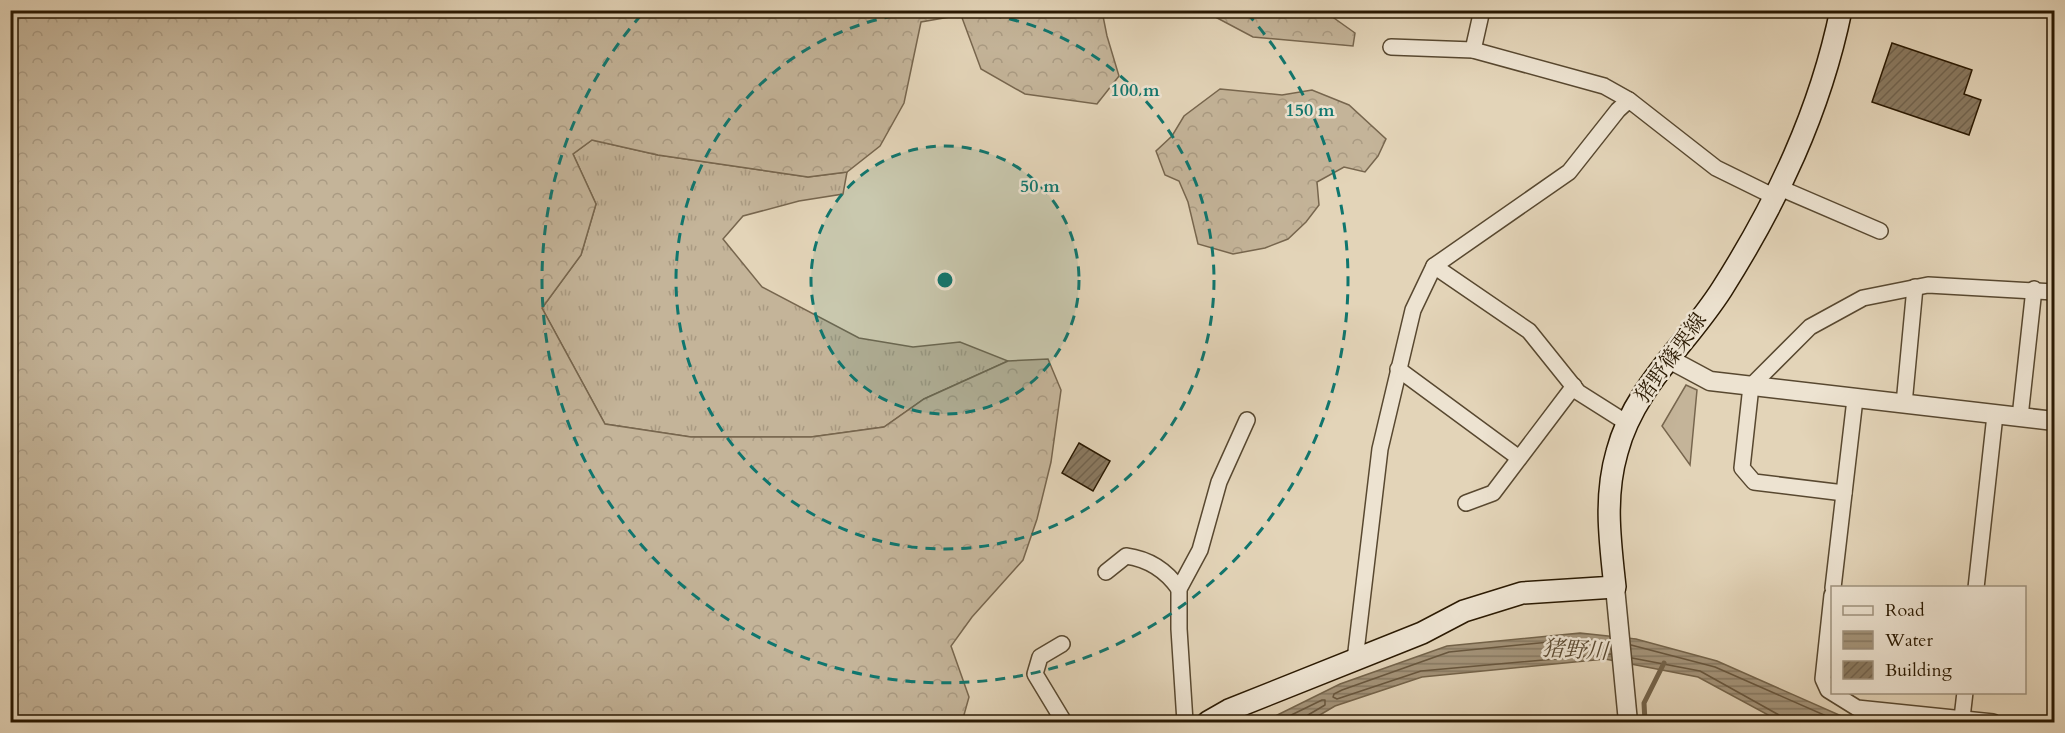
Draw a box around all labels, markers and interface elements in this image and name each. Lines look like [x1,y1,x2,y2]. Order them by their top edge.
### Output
text: 100 m [1110,78,1160,103]
text: 150 m [1285,98,1335,123]
text: 50 m [1020,174,1060,199]
centre of rings [935,270,955,290]
street label: 猪野篠栗線 [1628,307,1714,409]
legend [1831,586,2026,694]
text: Road [1885,598,1925,623]
text: Water [1884,628,1934,653]
water label: 猪野川 [1541,633,1611,667]
text: Building [1885,658,1953,683]

